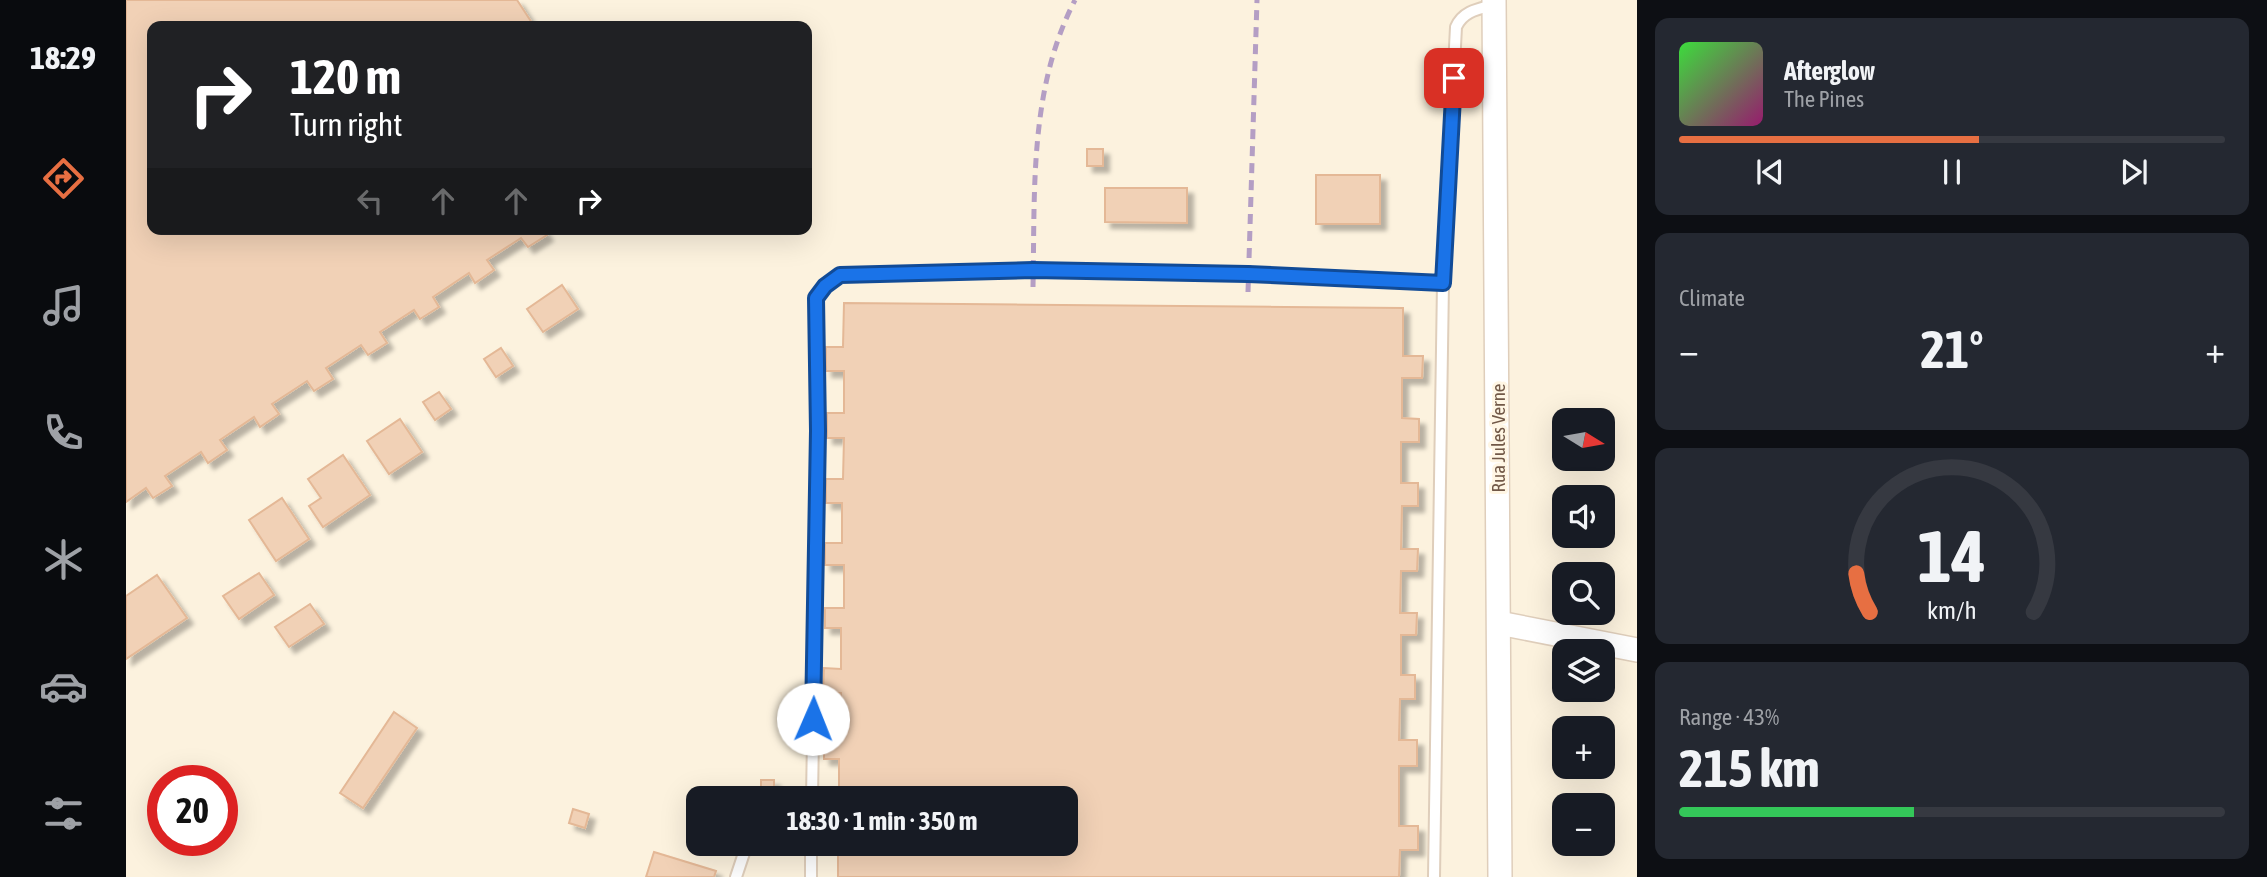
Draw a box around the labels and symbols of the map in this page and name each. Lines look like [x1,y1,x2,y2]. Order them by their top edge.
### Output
pin [1424,48,1484,108]
street label: Rua Jules Verne [1487,384,1509,492]
north arrow [1552,408,1615,471]
position arrow [776,682,850,756]
speed limit sign: 20 [147,765,238,856]

